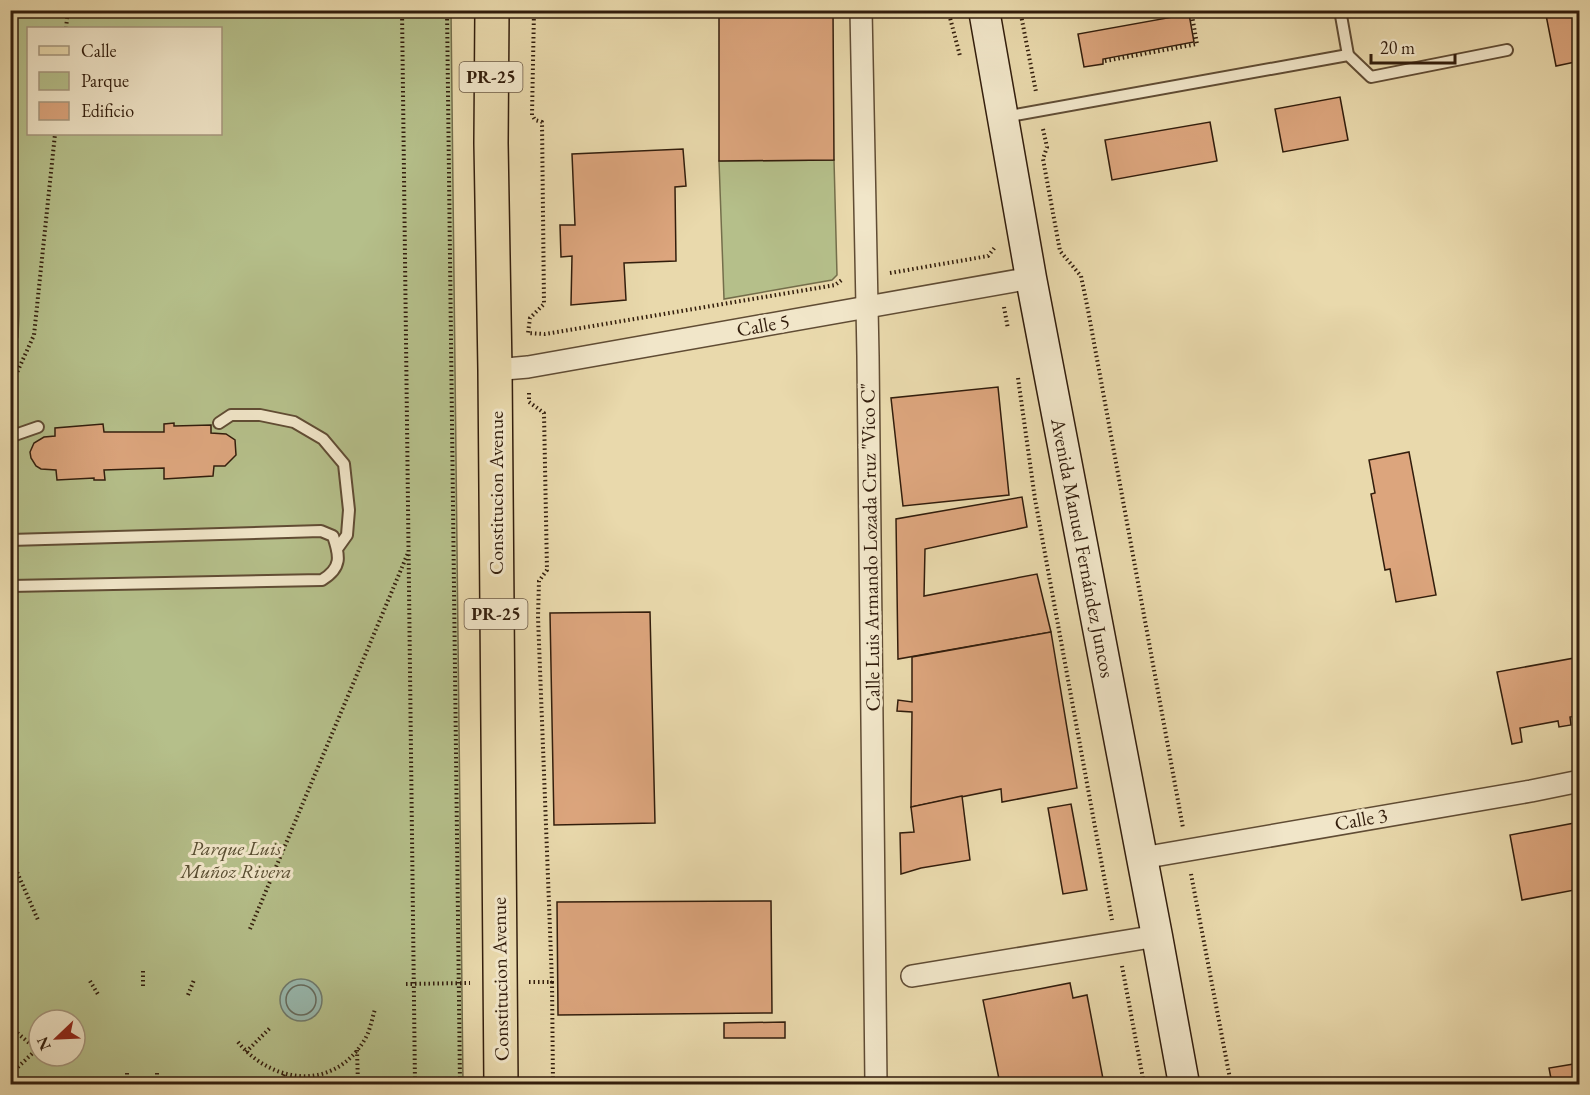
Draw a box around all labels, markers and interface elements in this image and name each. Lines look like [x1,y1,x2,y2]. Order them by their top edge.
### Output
legend [27,27,222,135]
scale bar [1371,27,1455,65]
text: 20 m [1380,36,1415,59]
text: Calle [81,39,117,62]
road number: PR-25 [460,62,522,92]
text: Parque [81,69,129,92]
text: Edificio [81,99,134,122]
street label: Calle 5 [735,308,791,342]
street label: Calle Luis Armando Lozada Cruz "Vico C" [854,382,886,712]
street label: Constitucion Avenue [483,411,509,575]
street label: Avenida Manuel Fernández Juncos [1045,415,1121,680]
road number: PR-25 [464,599,528,629]
street label: Calle 3 [1333,802,1389,836]
park label: Parque Luis Muñoz Rivera [179,835,292,884]
street label: Constitucion Avenue [486,897,514,1061]
north arrow [27,1008,87,1068]
text: N [31,1034,56,1054]

